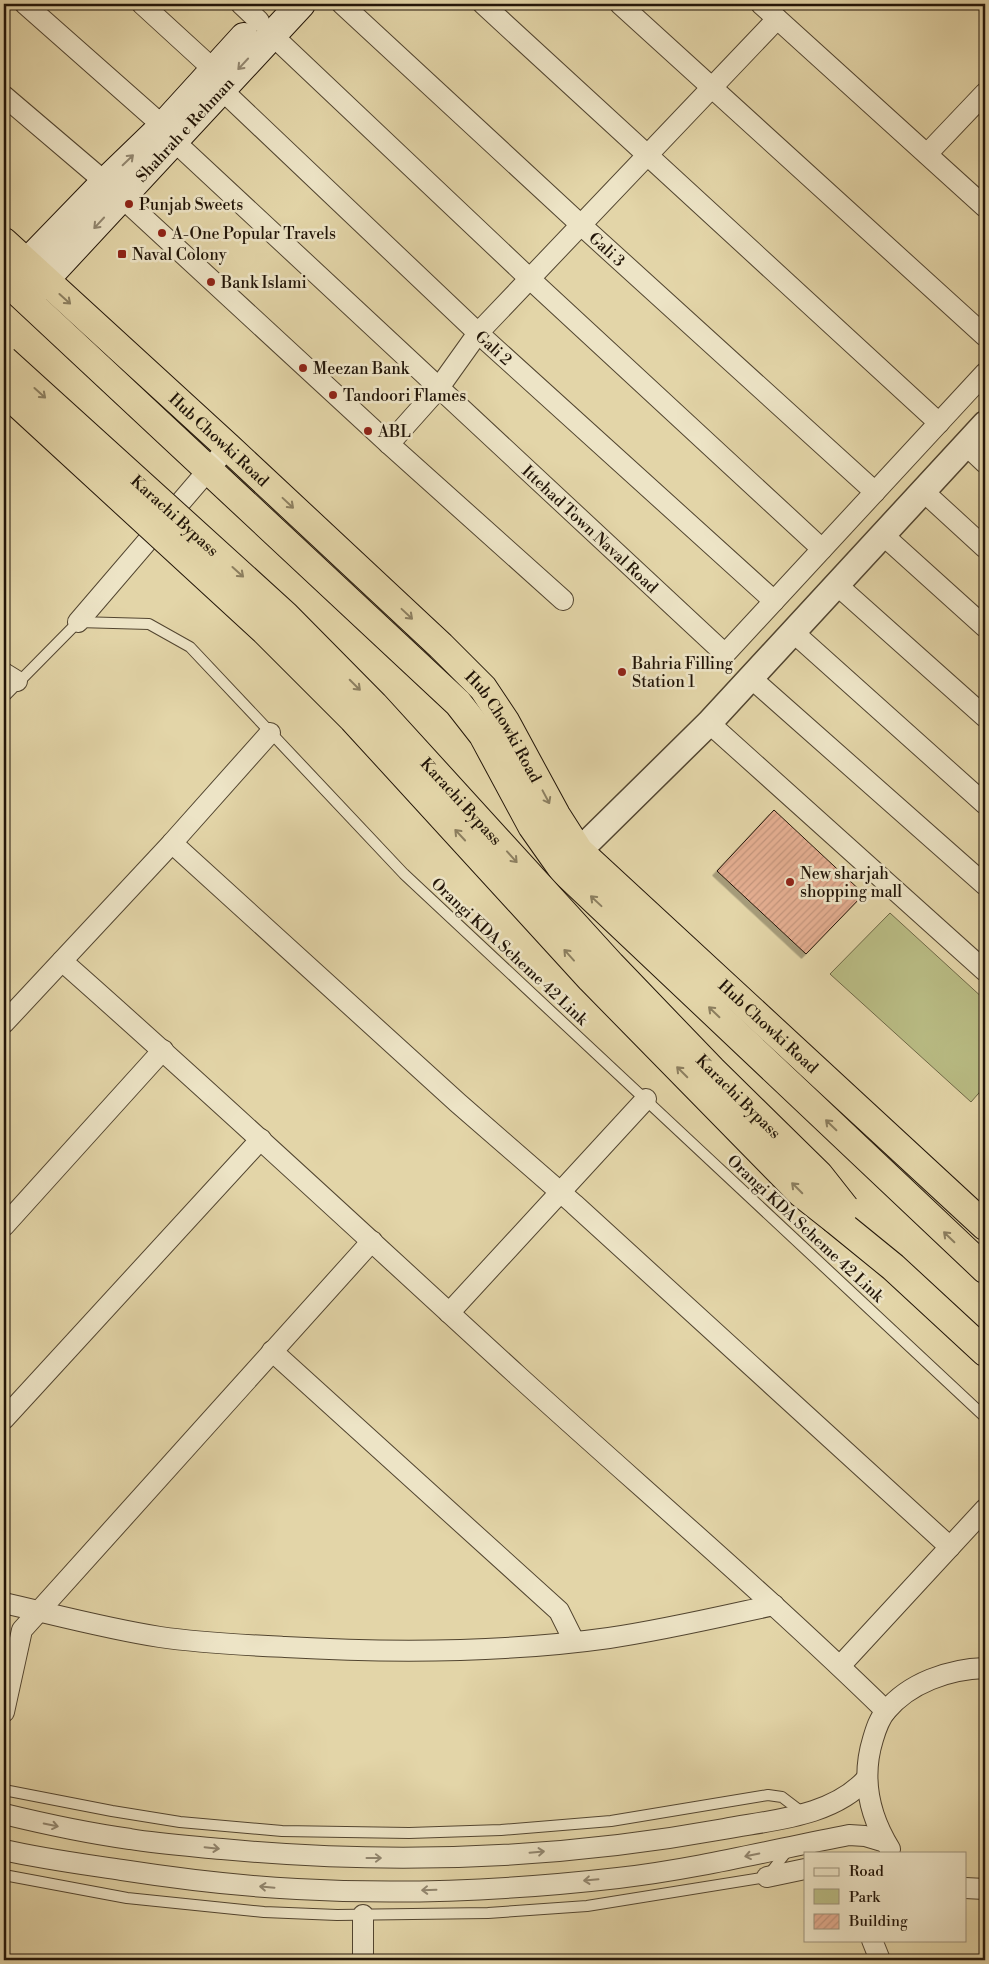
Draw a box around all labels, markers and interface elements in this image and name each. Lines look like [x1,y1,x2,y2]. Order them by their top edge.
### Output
one-way arrow [237,58,249,71]
street label: Shahrah e Rehman [132,73,239,187]
one-way arrow [121,154,134,166]
place label: Punjab Sweets [139,195,243,215]
marker: Punjab Sweets [123,198,135,210]
one-way arrow [93,217,105,230]
place label: A-One Popular Travels [171,224,336,244]
marker: A-One Popular Travels [156,227,168,239]
street label: Gali 3 [584,228,629,271]
place label: Naval Colony [132,245,227,265]
marker: Naval Colony [116,248,128,260]
place label: Bank Islami [220,273,307,293]
marker: Bank Islami [205,276,217,288]
one-way arrow [58,293,71,305]
street label: Gali 2 [471,327,516,370]
place label: Meezan Bank [313,359,411,379]
marker: Meezan Bank [297,362,309,374]
place label: Tandoori Flames [343,386,466,406]
one-way arrow [33,387,46,399]
street label: Hub Chowki Road [164,389,273,491]
marker: Tandoori Flames [327,389,339,401]
place label: ABL [377,422,411,442]
marker: ABL [362,425,374,437]
street label: Ittehad Town Naval Road [518,461,662,598]
street label: Karachi Bypass [126,471,222,561]
one-way arrow [282,497,294,509]
one-way arrow [232,567,245,578]
one-way arrow [400,608,413,620]
place label: Bahria Filling Station 1 [631,654,734,692]
marker: Bahria Filling Station 1 [616,666,628,678]
street label: Hub Chowki Road [460,667,545,786]
one-way arrow [349,679,361,692]
street label: Karachi Bypass [416,754,506,850]
one-way arrow [541,790,551,805]
one-way arrow [454,829,466,842]
one-way arrow [506,850,518,863]
place label: New sharjah shopping mall [800,864,902,902]
street label: Orangi KDA Scheme 42 Link [427,874,593,1031]
marker: New sharjah shopping mall [784,876,796,888]
one-way arrow [590,895,602,907]
one-way arrow [564,949,575,962]
street label: Hub Chowki Road [714,976,822,1078]
one-way arrow [708,1007,720,1019]
street label: Karachi Bypass [691,1051,785,1143]
one-way arrow [676,1066,689,1078]
one-way arrow [825,1119,838,1131]
street label: Orangi KDA Scheme 42 Link [723,1151,889,1308]
one-way arrow [790,1182,803,1194]
one-way arrow [943,1231,955,1243]
one-way arrow [43,1821,59,1830]
one-way arrow [204,1843,220,1853]
one-way arrow [528,1848,544,1857]
one-way arrow [744,1851,760,1860]
legend [804,1852,966,1942]
one-way arrow [366,1853,382,1863]
text: Road [849,1862,884,1881]
one-way arrow [584,1876,600,1885]
one-way arrow [259,1882,275,1892]
one-way arrow [422,1885,438,1895]
text: Park [849,1888,881,1907]
text: Building [848,1912,908,1931]

